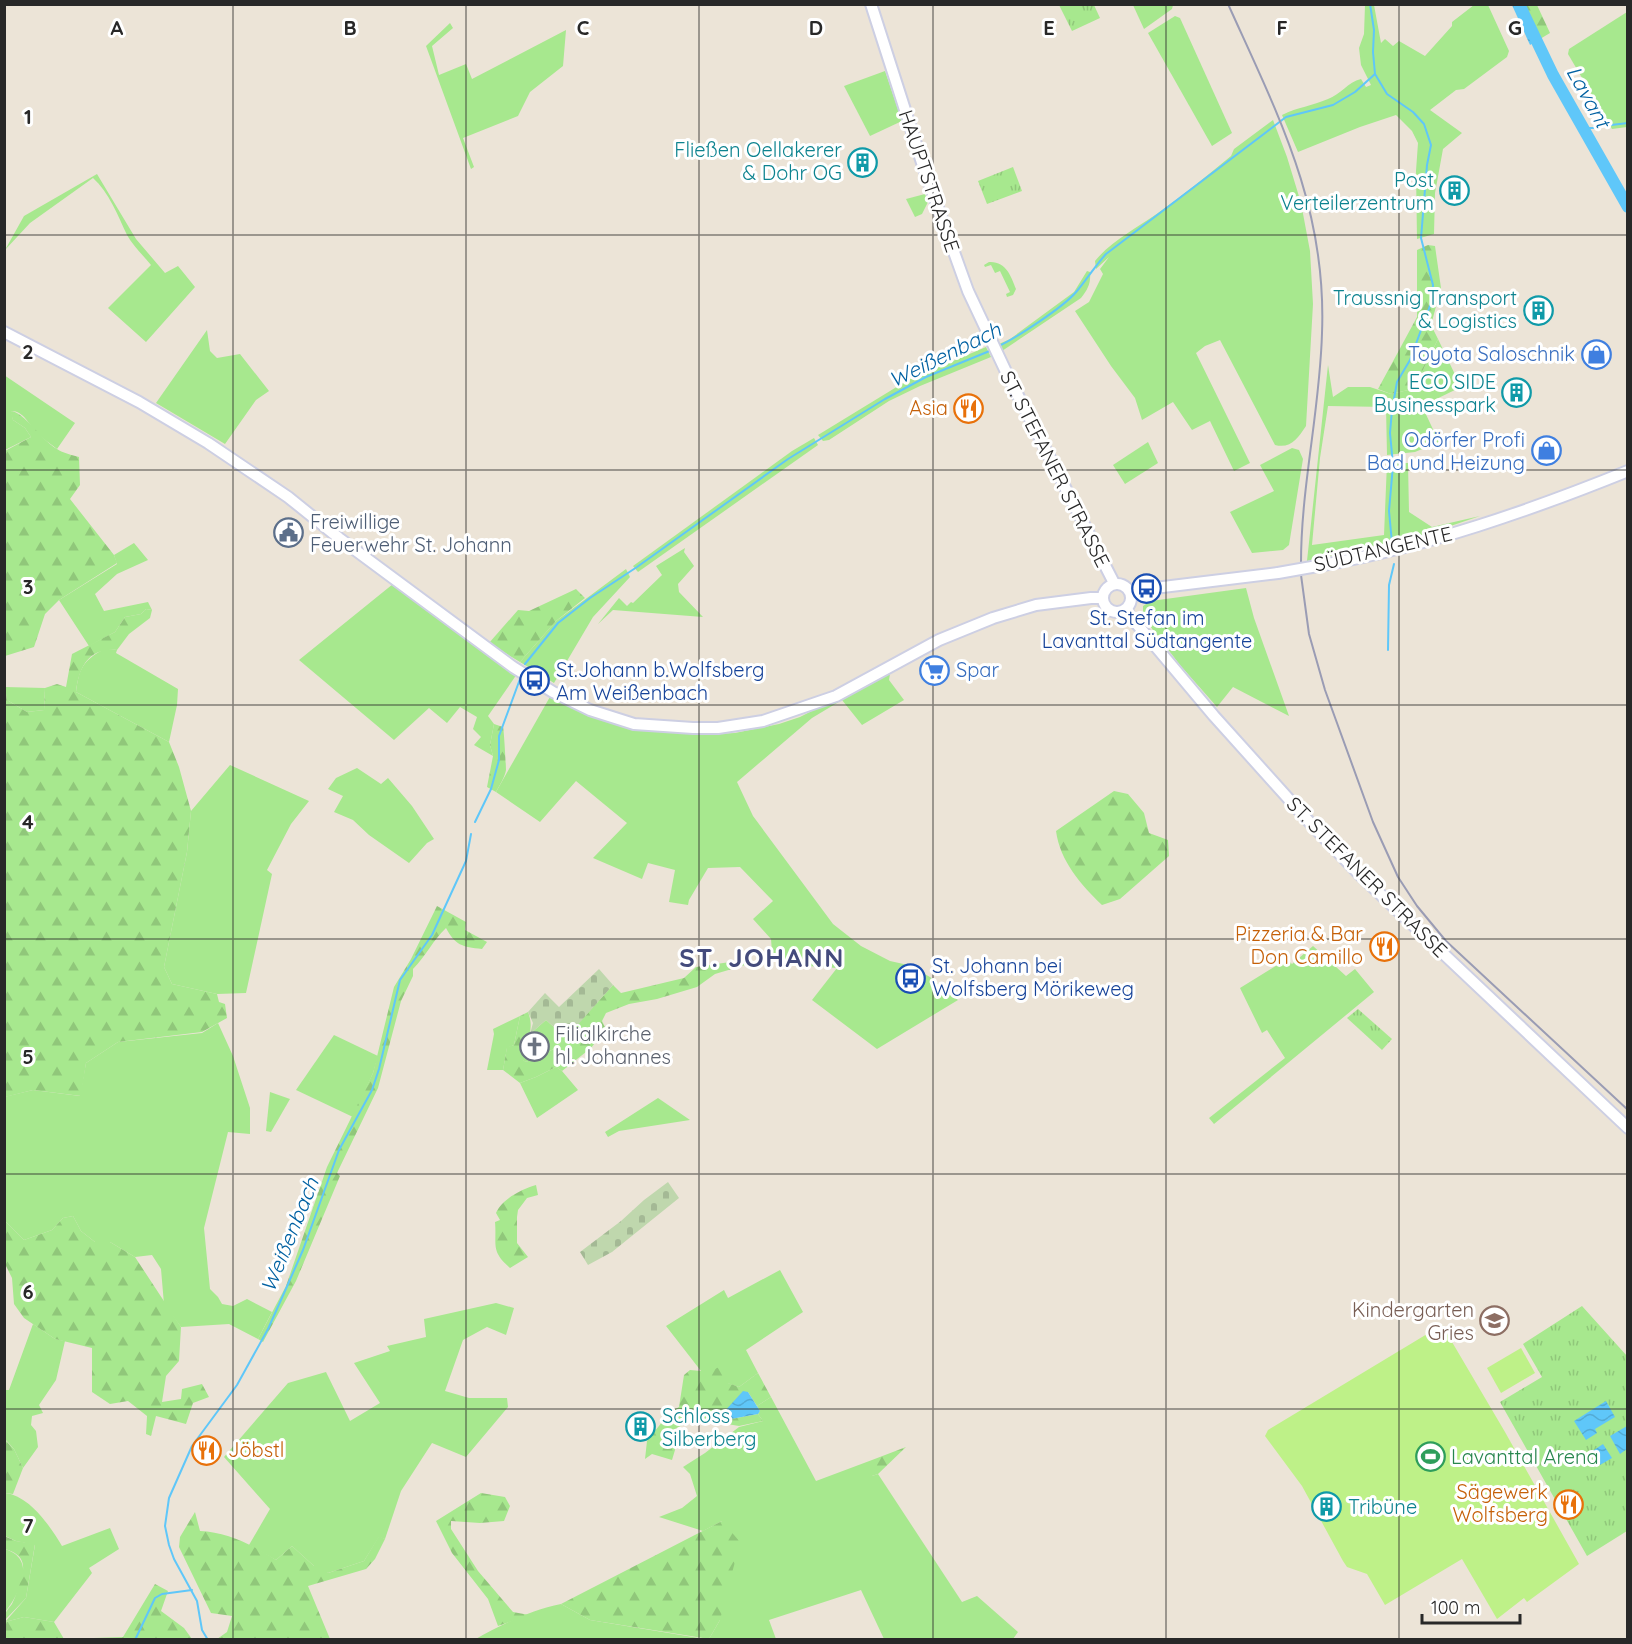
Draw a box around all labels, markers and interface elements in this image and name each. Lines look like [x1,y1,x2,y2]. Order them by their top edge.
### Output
text: A [111,15,124,40]
text: B [343,15,357,40]
text: C [577,15,590,40]
text: D [809,15,823,40]
text: E [1043,15,1055,40]
text: F [1276,15,1288,40]
text: G [1508,15,1522,40]
water label: Lavant [1561,61,1618,135]
text: 1 [24,104,32,129]
street label: HAUPTSTRASSE [893,106,966,255]
place label: Fließen Oellakerer & Dohr OG [674,137,842,185]
building icon: Fließen Oellakerer & Dohr OG [847,146,879,178]
place label: Post Verteilerzentrum [1280,167,1434,215]
building icon: Post Verteilerzentrum [1439,175,1471,207]
place label: Traussnig Transport & Logistics [1333,285,1517,333]
building icon: Traussnig Transport & Logistics [1522,294,1554,326]
water label: Weißenbach [884,315,1006,392]
shop icon: Toyota Saloschnik [1580,338,1612,370]
text: 2 [22,339,34,364]
place label: Toyota Saloschnik [1408,341,1575,366]
street label: ST. STEFANER STRASSE [995,366,1116,571]
place label: ECO SIDE Businesspark [1374,369,1496,417]
building icon: ECO SIDE Businesspark [1501,377,1533,409]
restaurant icon: Asia [953,392,985,424]
place label: Asia [909,395,948,420]
place label: Odörfer Profi Bad und Heizung [1367,427,1525,475]
shop icon: Odörfer Profi Bad und Heizung [1530,435,1562,467]
place label: Freiwillige Feuerwehr St. Johann [310,509,512,557]
public building icon: Freiwillige Feuerwehr St. Johann [273,517,305,549]
street label: SÜDTANGENTE [1311,520,1455,577]
bus stop icon: St. Stefan im Lavanttal Südtangente [1131,572,1163,604]
text: 3 [23,574,33,599]
place label: St. Stefan im Lavanttal Südtangente [1042,605,1252,653]
supermarket icon: Spar [919,654,951,686]
place label: St.Johann b.Wolfsberg Am Weißenbach [556,657,765,705]
place label: Spar [956,657,999,682]
bus stop icon: St.Johann b.Wolfsberg Am Weißenbach [519,665,551,697]
street label: ST. STEFANER STRASSE [1282,791,1453,962]
text: 4 [22,809,34,834]
place label: Pizzeria & Bar Don Camillo [1235,921,1363,969]
restaurant icon: Pizzeria & Bar Don Camillo [1368,930,1400,962]
district label: ST. JOHANN [679,941,845,974]
place label: St. Johann bei Wolfsberg Mörikeweg [932,953,1134,1001]
bus stop icon: St. Johann bei Wolfsberg Mörikeweg [895,962,927,994]
place label: Filialkirche hl. Johannes [555,1021,671,1069]
church icon: Filialkirche hl. Johannes [518,1030,550,1062]
text: 5 [22,1044,34,1069]
water label: Weißenbach [254,1173,324,1296]
text: 6 [22,1279,34,1304]
place label: Kindergarten Gries [1352,1297,1474,1345]
school or university icon: Kindergarten Gries [1479,1305,1511,1337]
place label: Schloss Silberberg [662,1403,757,1451]
building icon: Schloss Silberberg [625,1411,657,1443]
restaurant icon: Jöbstl [191,1434,223,1466]
place label: Jöbstl [228,1437,284,1462]
sports icon: Lavanttal Arena [1414,1441,1446,1473]
place label: Lavanttal Arena [1451,1444,1599,1469]
place label: Sägewerk Wolfsberg [1452,1479,1548,1527]
restaurant icon: Sägewerk Wolfsberg [1553,1488,1585,1520]
building icon: Tribüne [1311,1491,1343,1523]
place label: Tribüne [1348,1494,1417,1519]
text: 7 [23,1513,34,1538]
scale bar [1422,1587,1520,1625]
text: 100 m [1431,1596,1480,1619]

